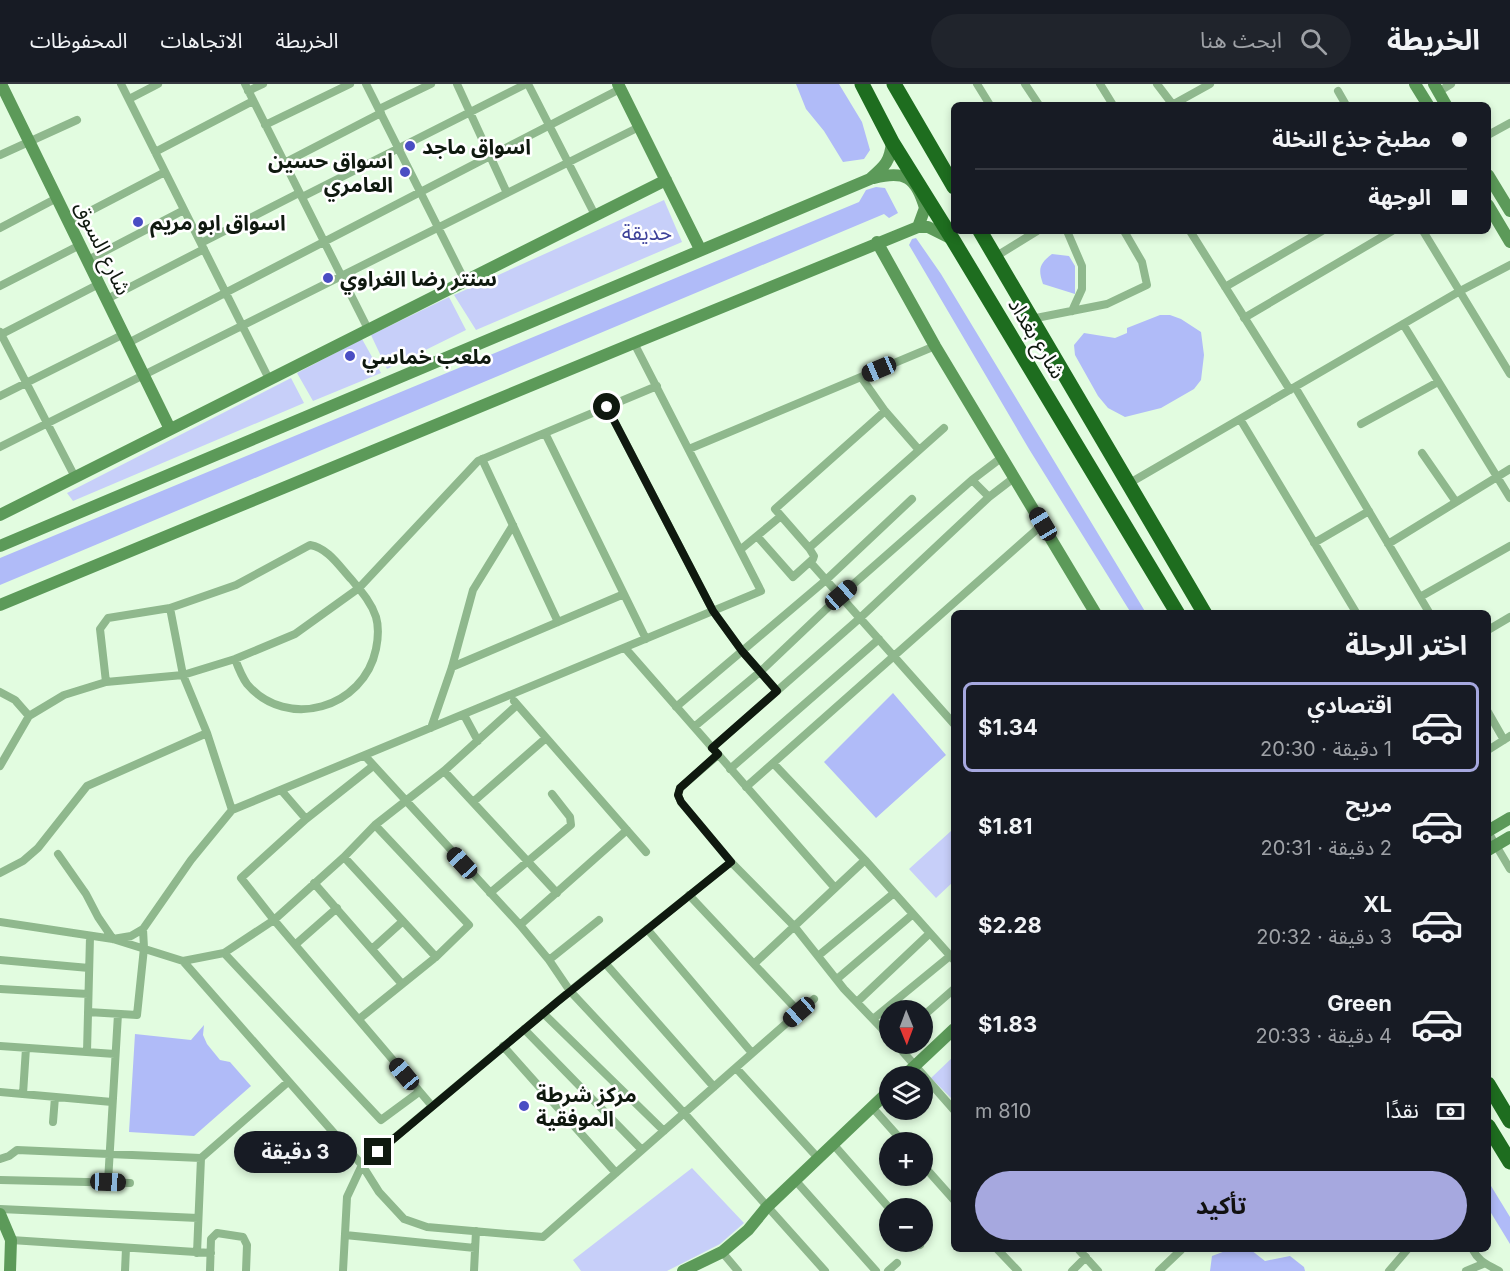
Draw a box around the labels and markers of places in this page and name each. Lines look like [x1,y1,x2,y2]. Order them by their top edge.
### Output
place label: اسواق ماجد [422,134,531,159]
marker: اسواق ماجد [403,139,417,153]
place label: اسواق حسين العامري [268,148,393,201]
marker: اسواق حسين العامري [398,165,412,179]
place label: اسواق ابو مريم [150,210,286,238]
marker: اسواق ابو مريم [131,215,145,229]
place label: سنتر رضا الغراوي [340,266,497,295]
marker: سنتر رضا الغراوي [321,271,335,285]
place label: ملعب خماسي [362,344,492,373]
marker: ملعب خماسي [343,349,357,363]
place label: مركز شرطة الموفقية [536,1082,637,1131]
marker: مركز شرطة الموفقية [517,1099,531,1113]

